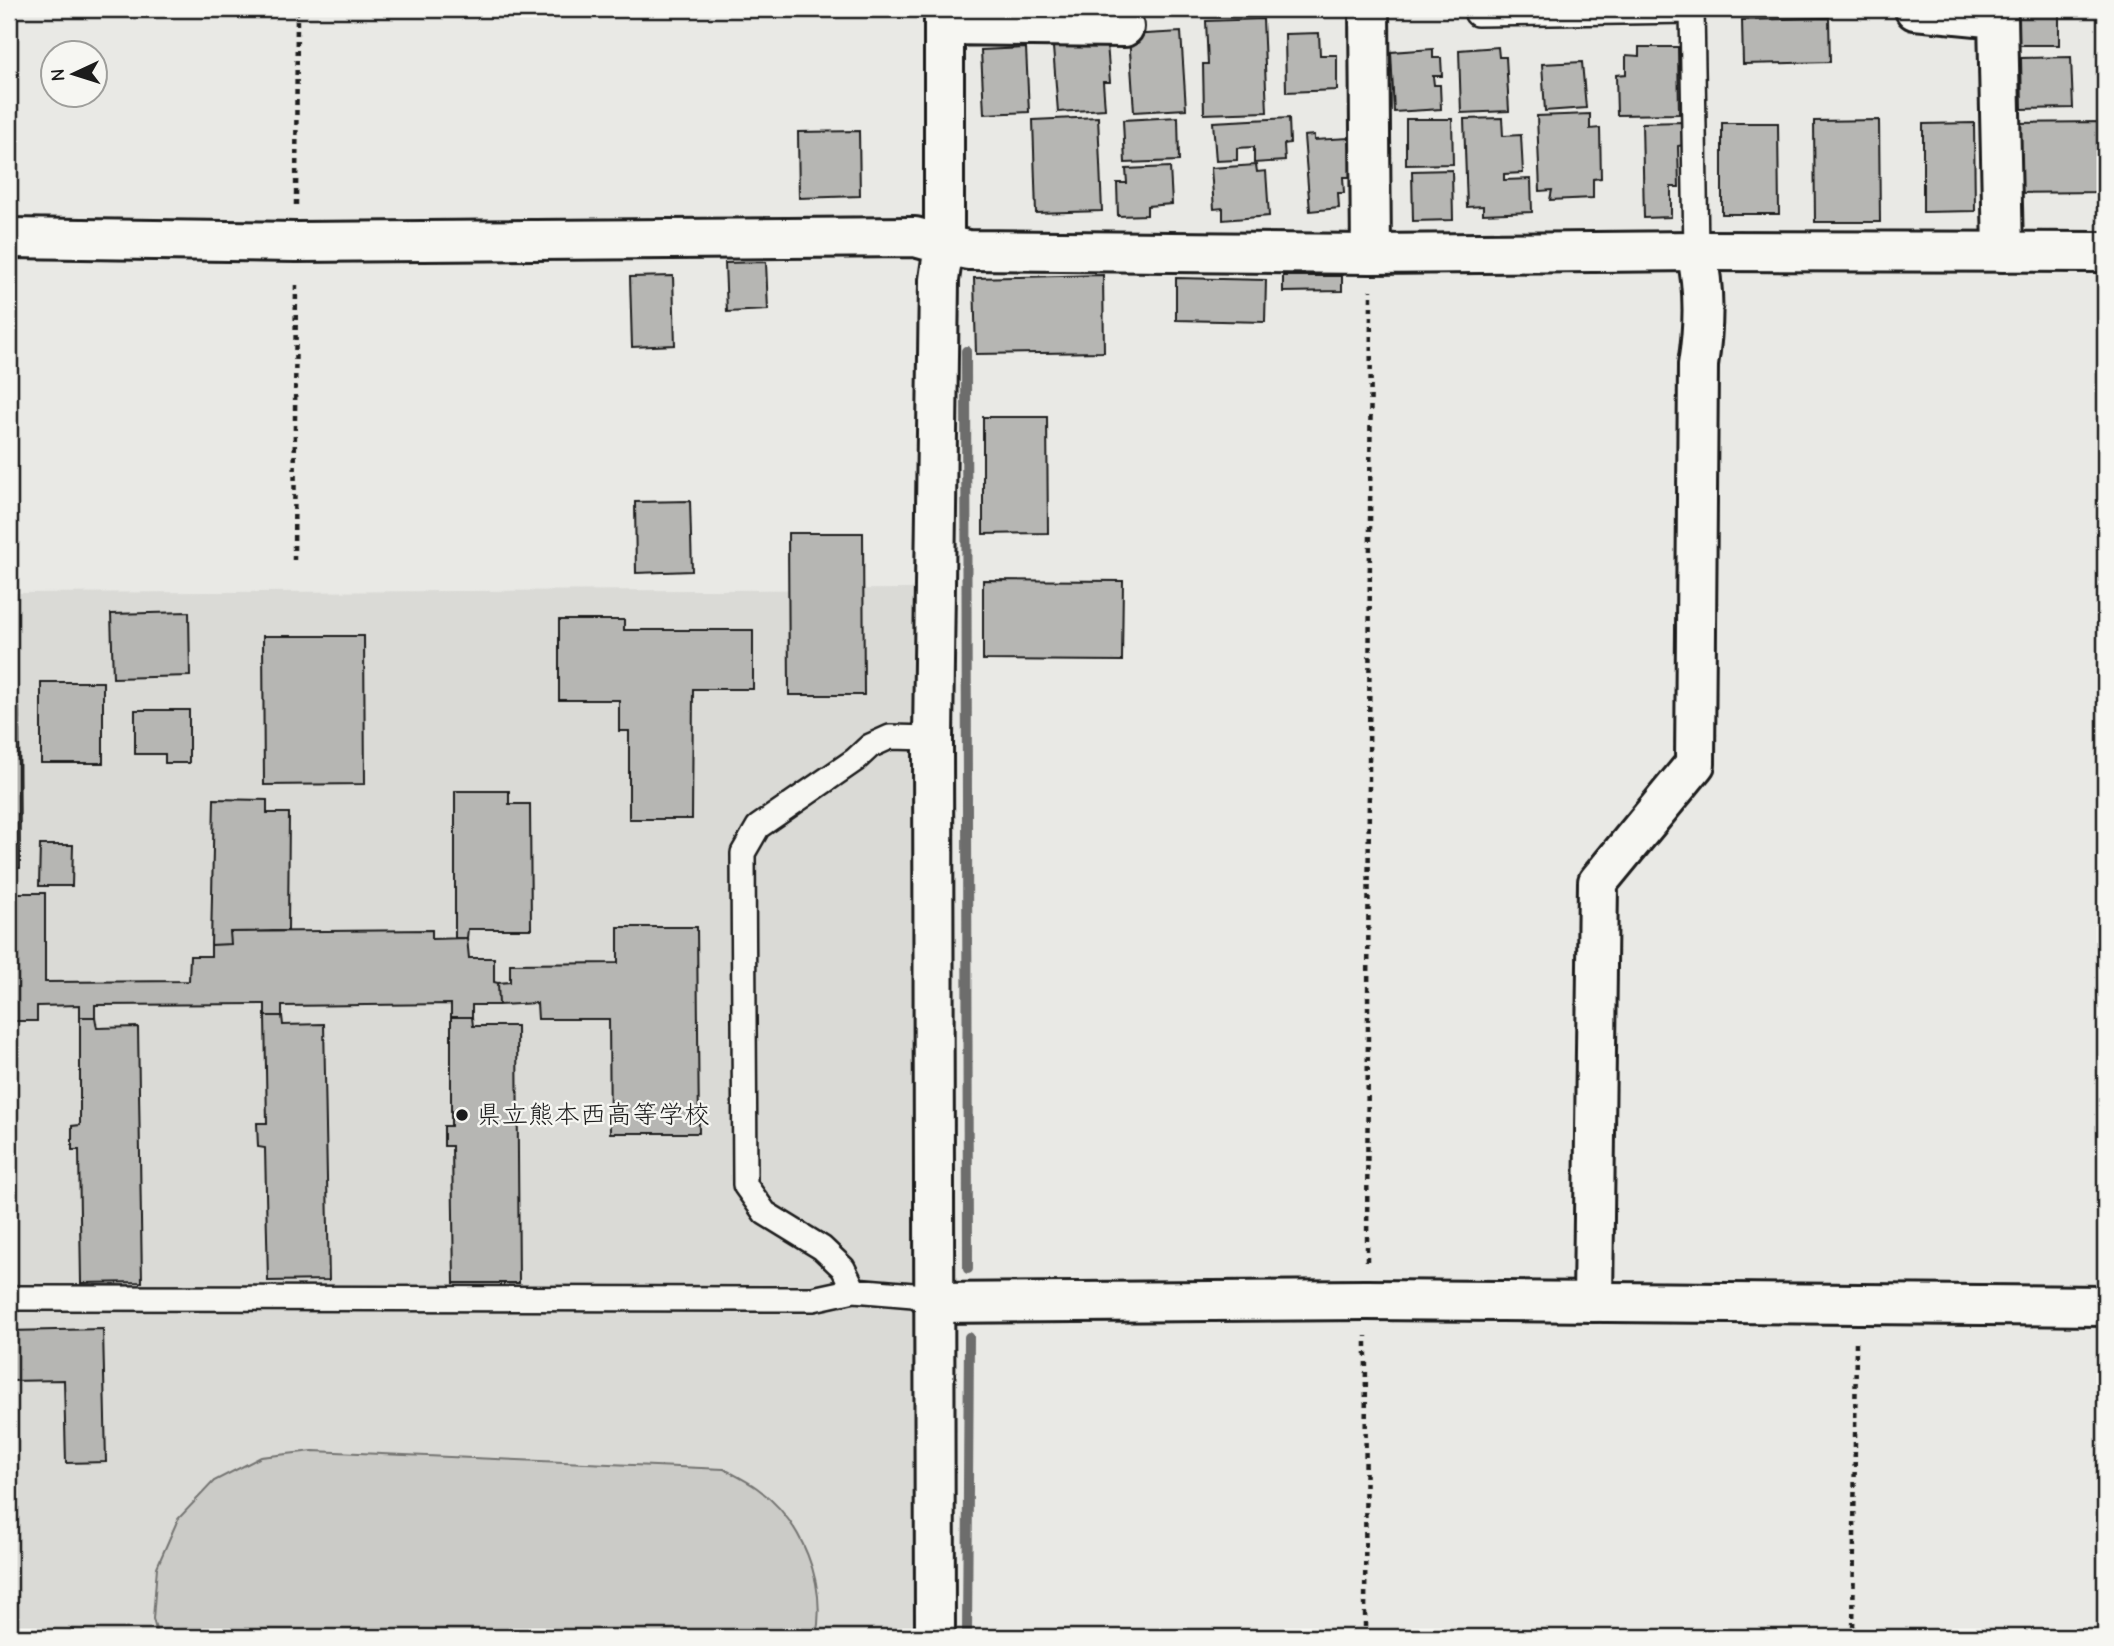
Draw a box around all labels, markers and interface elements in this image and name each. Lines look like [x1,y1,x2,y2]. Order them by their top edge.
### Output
north arrow [38,38,108,108]
text: N [47,68,69,82]
place label: 県立熊本西高等学校 [476,1100,710,1130]
marker: 県立熊本西高等学校 [454,1107,470,1123]

